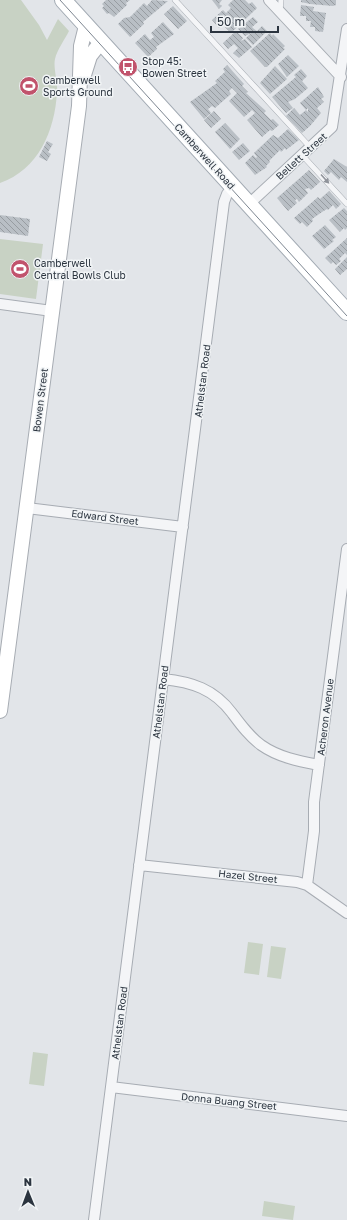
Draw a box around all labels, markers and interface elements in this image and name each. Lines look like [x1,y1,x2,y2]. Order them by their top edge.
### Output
scale bar [211,8,278,34]
text: 50 m [217,14,245,29]
place label: Stop 45: Bowen Street [142,55,207,79]
bus stop icon: Stop 45: Bowen Street [117,56,139,78]
place label: Camberwell Sports Ground [43,74,113,98]
sports icon: Camberwell Sports Ground [18,75,40,97]
street label: Camberwell Road [172,121,238,191]
street label: Bellett Street [273,130,329,182]
one-way arrow [320,174,329,185]
place label: Camberwell Central Bowls Club [34,257,126,281]
sports icon: Camberwell Central Bowls Club [9,258,31,280]
street label: Athelstan Road [192,344,212,418]
street label: Bowen Street [30,367,50,433]
street label: Edward Street [71,507,139,527]
street label: Athelstan Road [150,665,170,739]
street label: Acheron Avenue [314,677,336,756]
street label: Hazel Street [218,867,278,885]
street label: Athelstan Road [109,986,129,1060]
street label: Donna Buang Street [181,1090,277,1112]
north arrow [8,1172,48,1212]
text: N [24,1175,32,1188]

